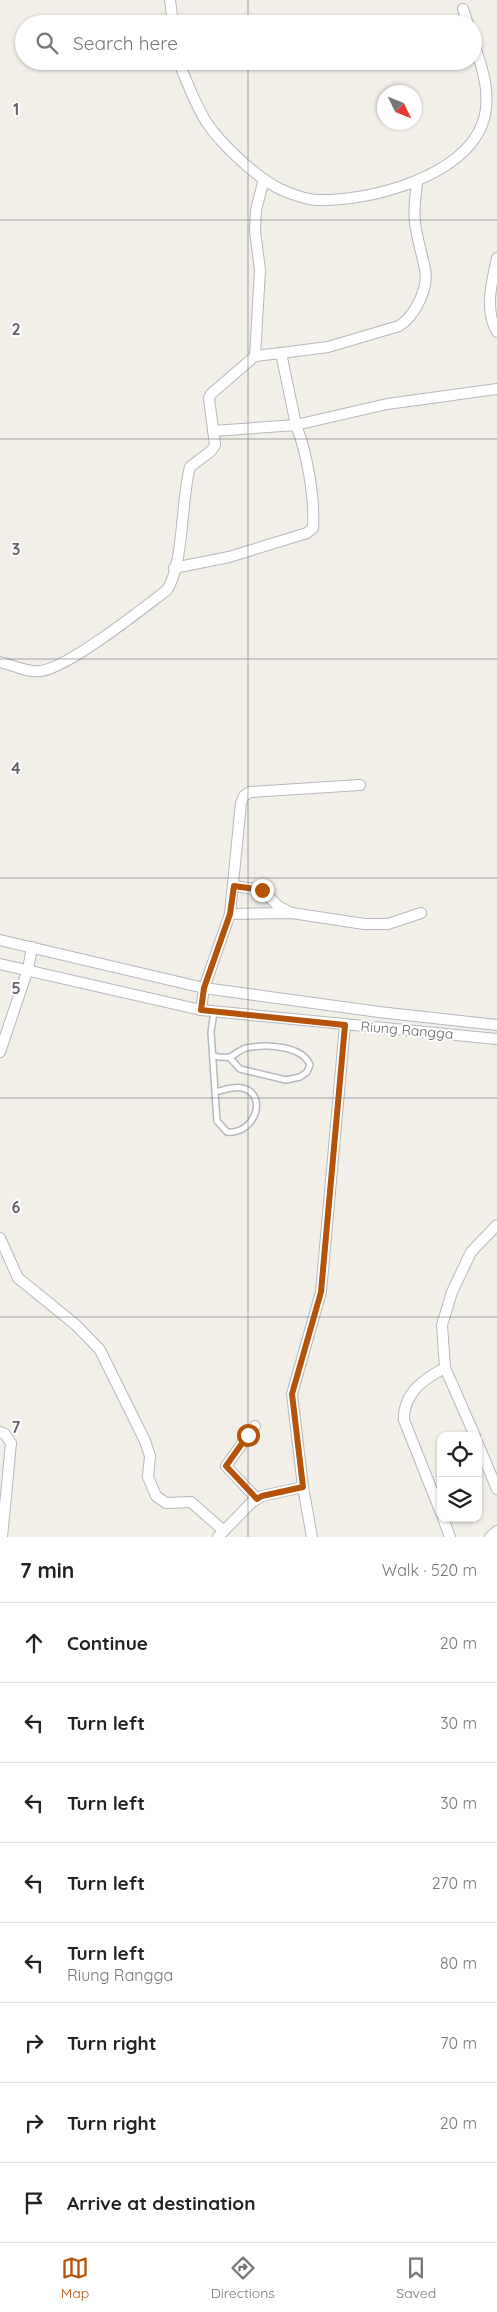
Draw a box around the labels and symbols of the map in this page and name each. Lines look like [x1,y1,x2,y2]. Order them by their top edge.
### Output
north arrow [377,85,422,130]
text: 1 [13,99,19,119]
text: 2 [11,319,21,339]
text: 3 [12,539,20,559]
text: 4 [11,758,21,778]
route end [251,879,274,902]
text: 5 [11,978,21,998]
street label: Riung Rangga [360,1017,454,1043]
text: 6 [12,1197,21,1217]
text: 7 [12,1417,21,1437]
route start [237,1424,260,1447]

